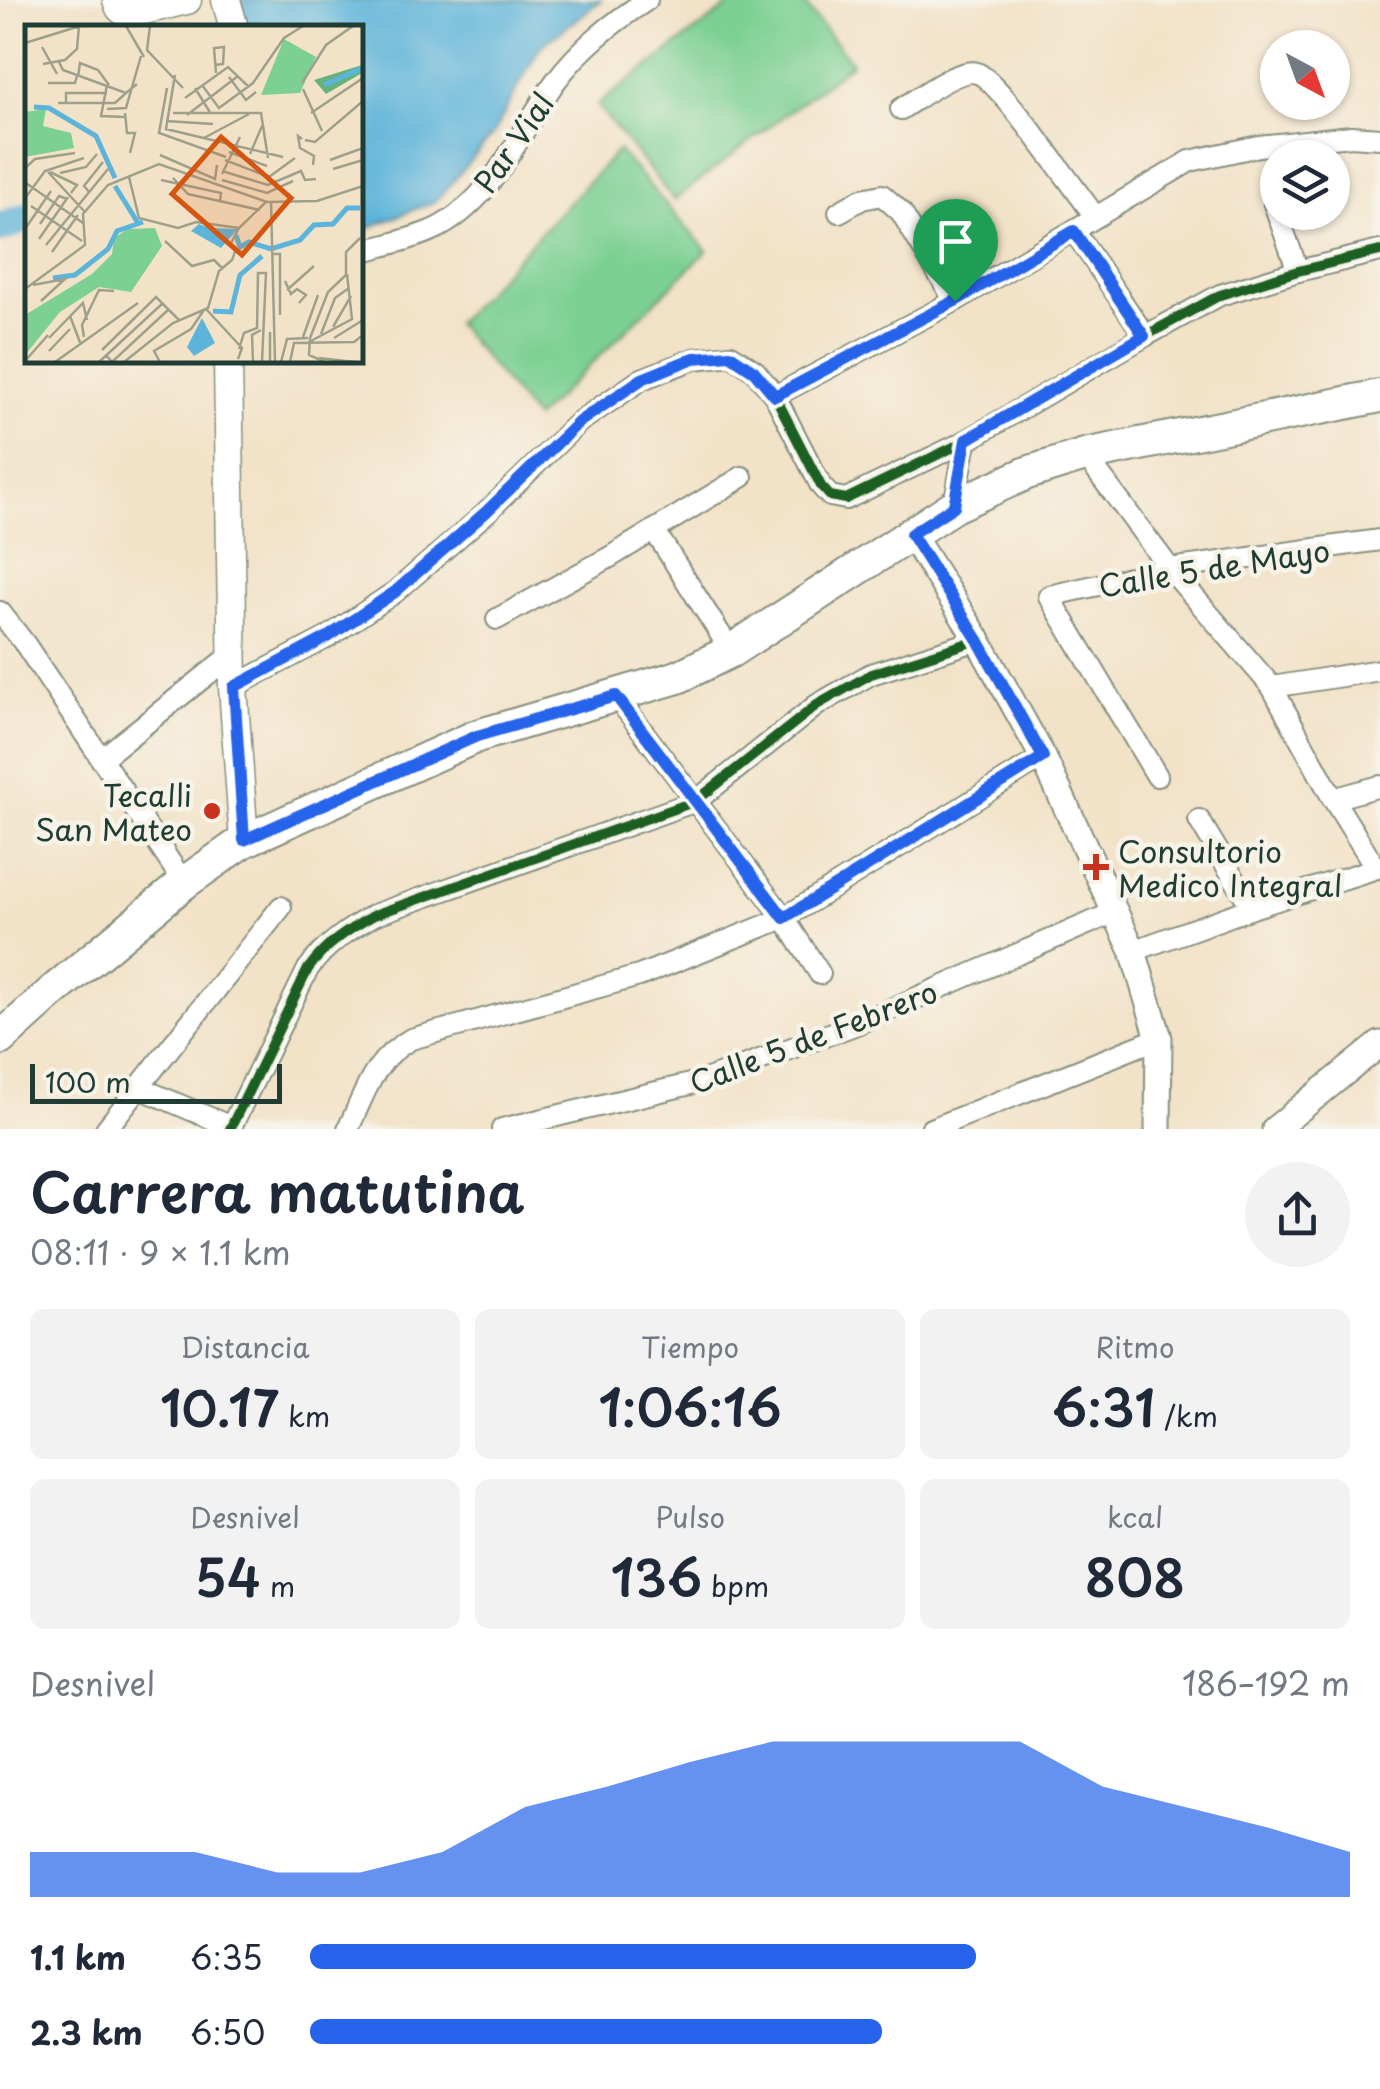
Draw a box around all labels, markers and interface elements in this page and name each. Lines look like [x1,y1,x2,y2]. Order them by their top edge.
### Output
inset map [25,25,362,362]
north arrow [1260,30,1350,120]
map controls [1260,30,1350,230]
street label: Par Vial [462,83,564,201]
button: layers [1260,140,1350,230]
pin [913,199,998,302]
icon: arrive [928,214,983,269]
street label: Calle 5 de Mayo [1095,526,1333,608]
place label: Tecalli San Mateo [35,772,192,851]
marker: Tecalli San Mateo [201,800,223,822]
place label: Consultorio Medico Integral [1118,828,1342,907]
marker: Consultorio Medico Integral [1083,854,1109,880]
street label: Calle 5 de Febrero [683,968,943,1104]
scale bar [30,1059,282,1104]
text: 100 m [45,1060,131,1103]
text: Carrera matutina [30,1149,525,1232]
button: share [1245,1162,1350,1267]
text: 08:11 · 9 × 1.1 km [30,1228,291,1276]
text: Distancia [180,1325,310,1368]
text: Tiempo [641,1325,739,1368]
text: Ritmo [1096,1325,1174,1368]
text: 10.17 [160,1368,279,1444]
text: 1:06:16 [598,1368,782,1444]
text: 6:31 [1052,1368,1155,1444]
text: km [279,1394,330,1437]
text: /km [1155,1394,1218,1437]
text: Desnivel [190,1495,300,1538]
text: Pulso [655,1495,725,1538]
text: kcal [1107,1495,1163,1538]
text: 54 [195,1538,261,1614]
text: 136 [611,1538,702,1614]
text: 808 [1085,1538,1185,1614]
text: m [261,1564,295,1607]
text: bpm [702,1564,769,1607]
text: Desnivel [30,1659,155,1707]
text: 186–192 m [1182,1659,1350,1707]
text: 1.1 km [30,1933,126,1981]
text: 6:35 [190,1933,263,1981]
text: 2.3 km [30,2008,143,2056]
text: 6:50 [190,2008,265,2056]

